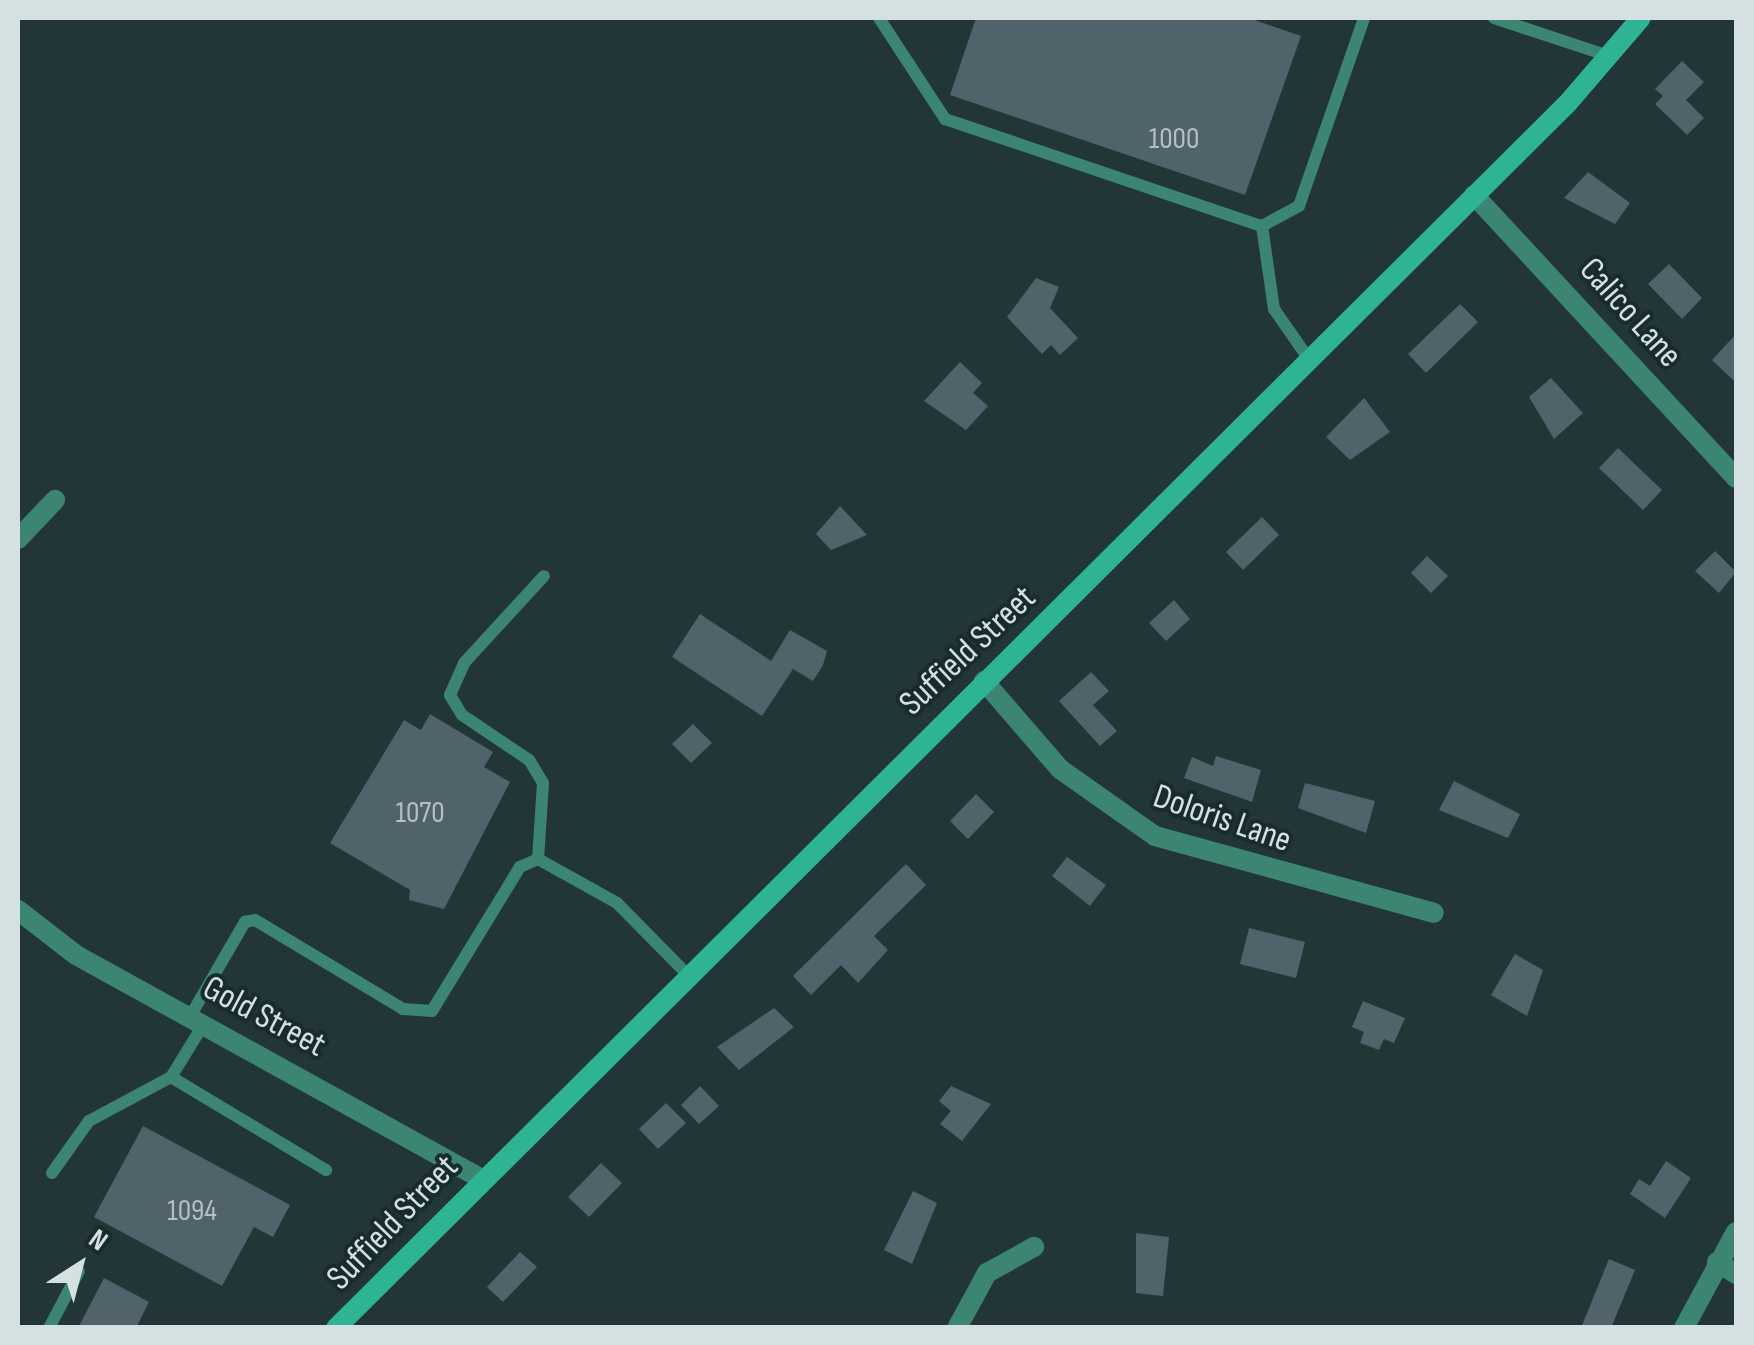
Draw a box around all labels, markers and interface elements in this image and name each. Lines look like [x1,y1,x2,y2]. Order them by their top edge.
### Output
house number: 1000 [1149,121,1199,157]
street label: Calico Lane [1570,250,1690,376]
street label: Suffield Street [891,577,1045,725]
street label: Doloris Lane [1148,776,1296,862]
house number: 1070 [395,795,445,831]
street label: Gold Street [196,967,332,1067]
street label: Suffield Street [319,1147,467,1299]
house number: 1094 [167,1193,217,1229]
north arrow [30,1215,130,1315]
text: N [82,1223,114,1258]

